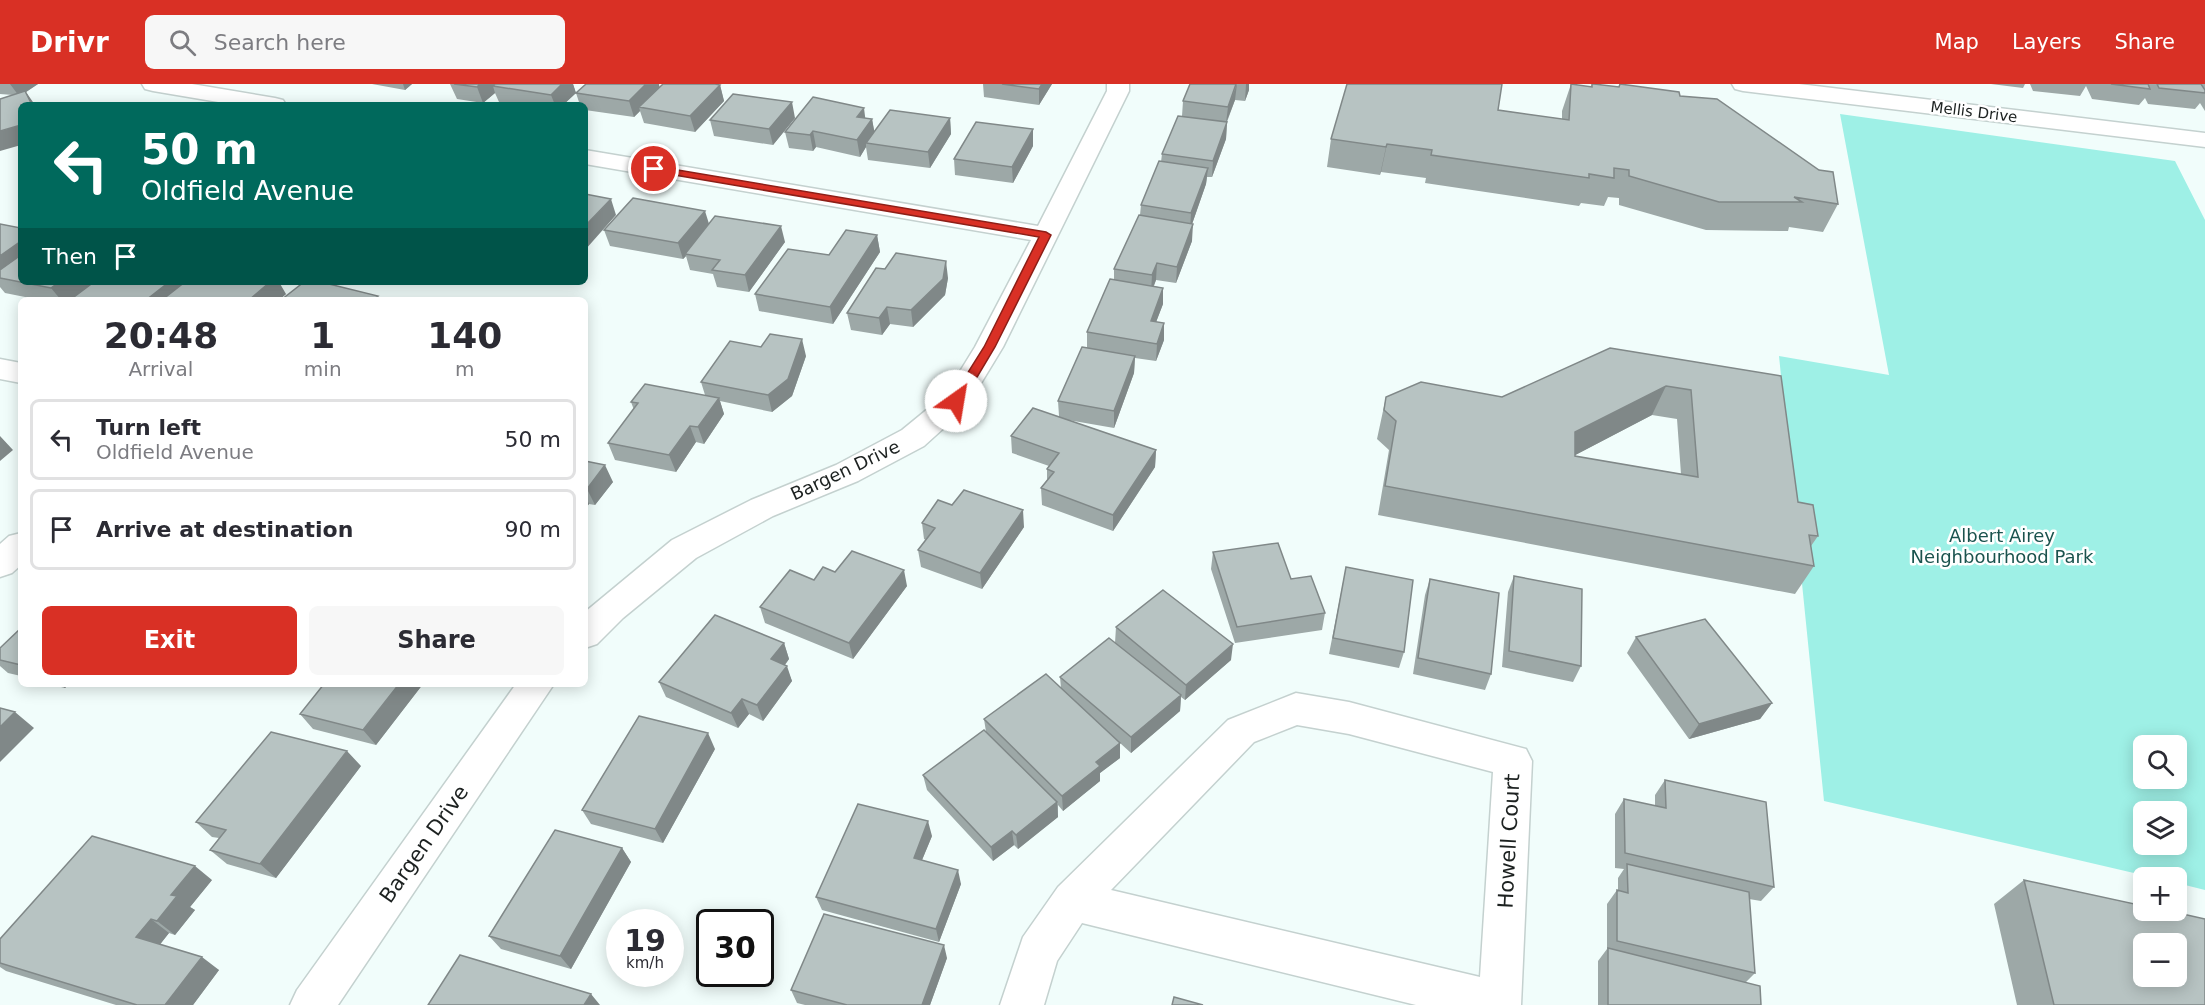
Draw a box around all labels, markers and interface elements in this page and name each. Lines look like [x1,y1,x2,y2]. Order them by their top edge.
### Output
search box [145,15,565,69]
text: Drivr [30,26,109,59]
icon: search [166,26,199,59]
text: Search here [214,30,346,55]
text: Map [1935,30,1979,54]
text: Layers [2012,30,2081,54]
text: Share [2114,30,2175,54]
street label: Mellis Drive [1930,98,2018,126]
text: 50 m [141,125,258,174]
icon: left [42,126,120,204]
pin [628,143,679,194]
icon: arrive [637,152,670,185]
text: Oldfield Avenue [141,175,354,206]
icon: arrive [109,240,142,273]
text: Then [42,244,97,269]
text: 20:48 [104,315,218,356]
text: 1 [310,315,335,356]
text: 140 [427,315,502,356]
text: Arrival [128,357,193,381]
text: min [304,357,342,381]
text: m [455,357,475,381]
position arrow [924,369,988,433]
text: Turn left [96,415,201,440]
icon: left [45,423,78,456]
text: 50 m [505,427,561,452]
street label: Bargen Drive [787,436,903,504]
text: Oldfield Avenue [96,440,254,464]
icon: arrive [45,513,78,546]
text: Arrive at destination [96,517,353,542]
text: 90 m [505,517,561,542]
park label: Albert Airey Neighbourhood Park [1911,525,2094,567]
button: Exit [42,606,297,675]
button: Share [309,606,564,675]
map controls [2133,735,2187,987]
button: search [2133,735,2187,789]
street label: Howell Court [1493,773,1525,909]
street label: Bargen Drive [375,781,473,907]
button: layers [2133,801,2187,855]
button: + [2133,867,2187,921]
speed limit sign: 30 [696,909,774,987]
text: 19 [624,923,666,958]
button: − [2133,933,2187,987]
text: km/h [626,954,664,972]

